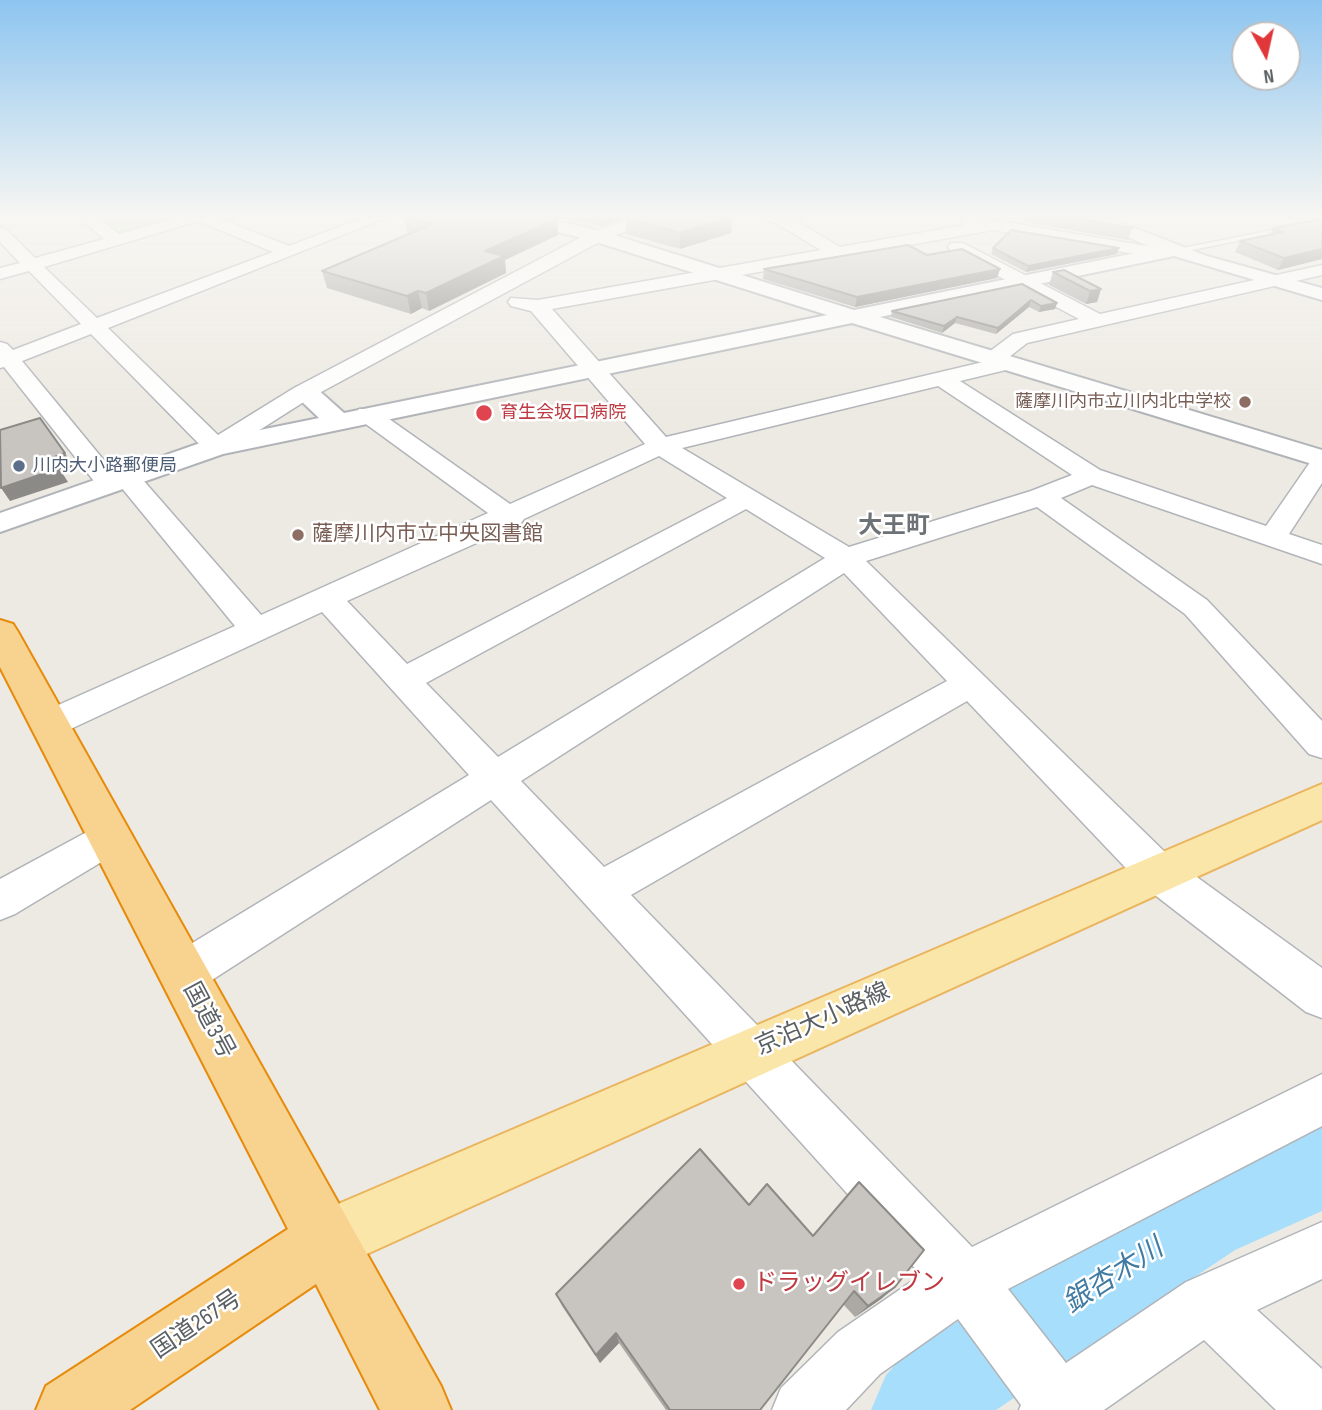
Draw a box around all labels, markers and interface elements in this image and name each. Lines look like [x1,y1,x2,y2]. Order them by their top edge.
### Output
north arrow [1231,21,1301,91]
text: N [1262,63,1275,87]
place label: 薩摩川内市立川内北中学校 [1015,391,1231,413]
marker: 薩摩川内市立川内北中学校 [1237,394,1253,410]
place label: 育生会坂口病院 [500,402,626,424]
marker: 育生会坂口病院 [474,403,494,423]
place label: 川内大小路郵便局 [33,455,177,477]
marker: 川内大小路郵便局 [11,458,27,474]
district label: 大王町 [858,513,930,541]
place label: 薩摩川内市立中央図書館 [312,522,543,548]
marker: 薩摩川内市立中央図書館 [290,527,306,543]
street label: 国道3号 [176,978,240,1064]
street label: 京泊大小路線 [751,978,895,1062]
water label: 銀杏木川 [1058,1232,1170,1322]
place label: ドラッグイレブン [753,1270,945,1298]
marker: ドラッグイレブン [731,1276,747,1292]
street label: 国道267号 [147,1285,247,1365]

